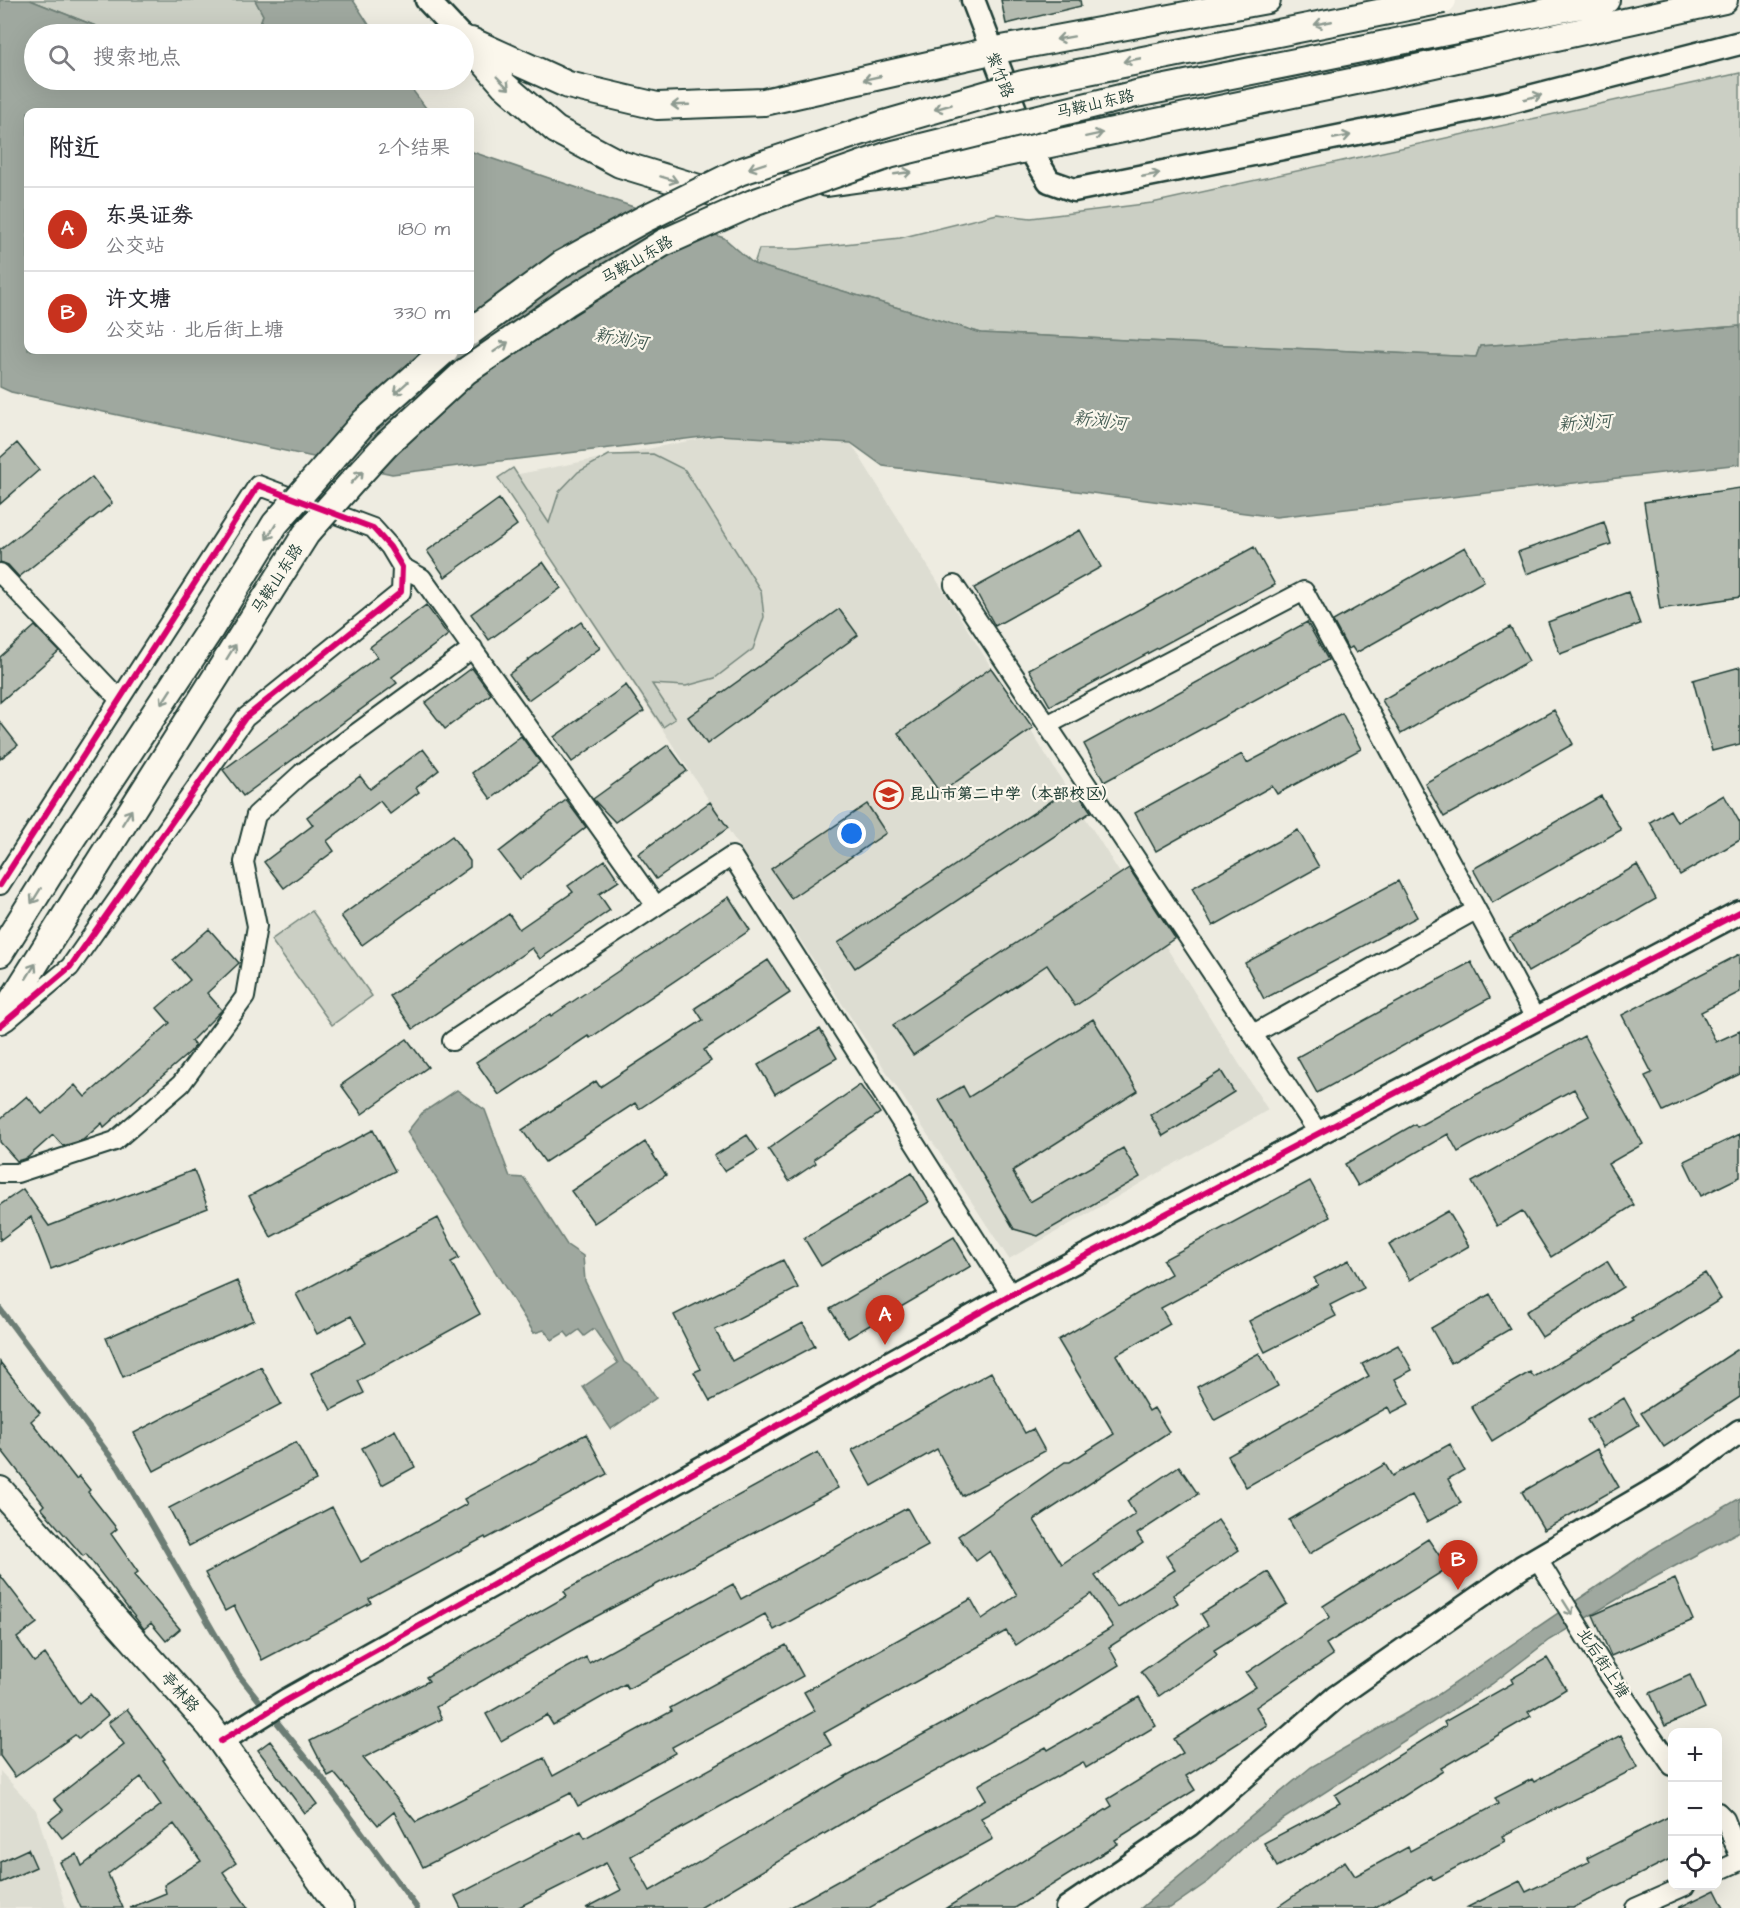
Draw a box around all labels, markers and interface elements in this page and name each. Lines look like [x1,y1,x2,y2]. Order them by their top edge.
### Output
one-way arrow [1314,18,1334,29]
search box [24,24,474,90]
one-way arrow [1056,33,1075,44]
icon: search [45,41,78,74]
text: 搜索地点 [93,42,181,73]
street label: 紫竹路 [981,49,1019,101]
one-way arrow [1123,55,1142,66]
one-way arrow [863,73,882,84]
one-way arrow [495,75,510,90]
street label: 马鞍山东路 [1054,84,1136,124]
one-way arrow [1523,90,1542,102]
one-way arrow [670,99,690,111]
one-way arrow [933,102,952,113]
one-way arrow [1084,129,1103,140]
text: 附近 [48,130,100,166]
one-way arrow [1333,130,1352,142]
text: 2个结果 [379,134,450,162]
one-way arrow [748,161,767,172]
one-way arrow [892,167,912,178]
one-way arrow [1141,169,1160,180]
one-way arrow [659,174,678,185]
text: 东吴证券 [105,200,193,231]
text: A [61,215,74,243]
text: 180 m [398,215,450,243]
street label: 马鞍山东路 [597,230,677,290]
text: 公交站 [105,232,165,260]
text: 许文塘 [105,284,171,315]
text: B [60,299,75,327]
text: 330 m [393,299,450,327]
text: 公交站 · 北后街上塘 [105,316,284,344]
water label: 新浏河 [592,322,653,357]
one-way arrow [492,341,509,353]
one-way arrow [394,381,409,395]
water label: 新浏河 [1072,405,1131,437]
water label: 新浏河 [1557,408,1616,437]
one-way arrow [350,470,364,485]
one-way arrow [264,523,276,540]
street label: 马鞍山东路 [246,539,308,619]
one-way arrow [225,644,237,661]
one-way arrow [160,688,172,704]
school or university icon: 昆山市第二中学（本部校区） [872,778,904,810]
place label: 昆山市第二中学（本部校区） [909,783,1117,805]
one-way arrow [122,809,134,826]
your location [837,819,866,848]
one-way arrow [30,887,42,904]
one-way arrow [26,963,38,980]
pin: A [866,1296,904,1345]
pin: B [1438,1540,1478,1590]
one-way arrow [1562,1599,1574,1616]
street label: 北后街上塘 [1572,1623,1634,1703]
street label: 亭林路 [156,1667,204,1717]
map controls [1668,1728,1722,1890]
button: + [1668,1728,1722,1782]
button: − [1668,1782,1722,1836]
button: locate [1668,1836,1722,1890]

